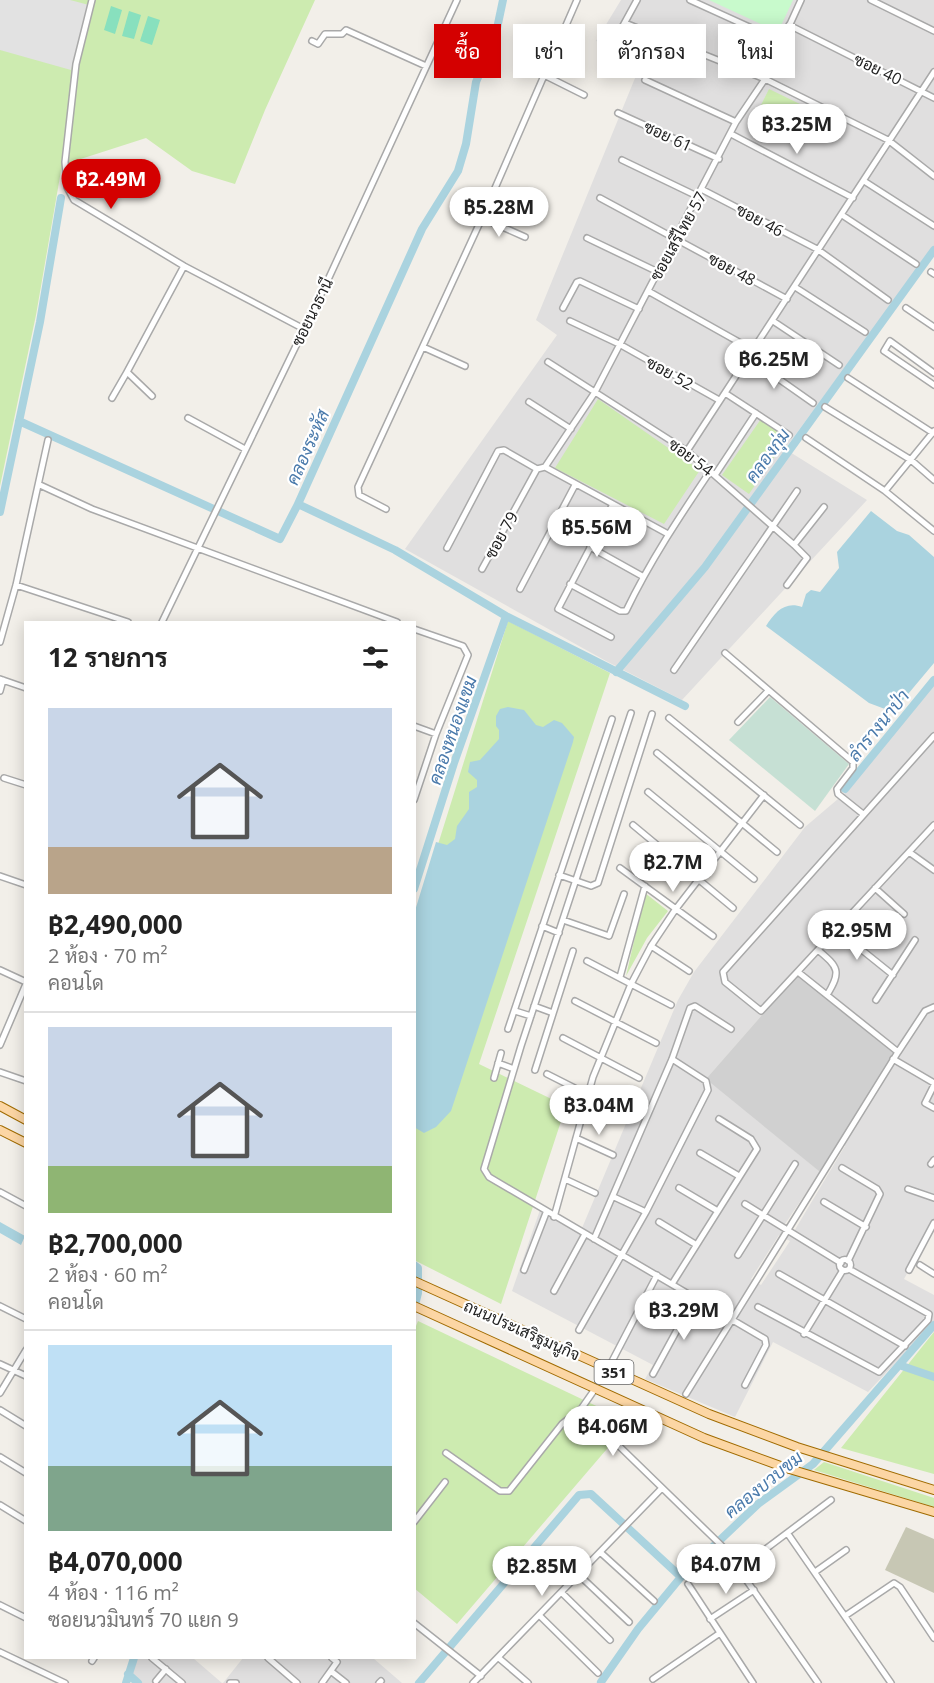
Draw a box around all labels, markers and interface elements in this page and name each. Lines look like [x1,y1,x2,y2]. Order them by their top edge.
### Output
chip: ซื้อ [434,24,501,78]
chip: เช่า [513,24,585,78]
chip: ตัวกรอง [597,24,706,78]
chip: ใหม่ [718,24,795,78]
street label: ซอย 40 [850,48,906,90]
pin: ฿3.25M [748,104,846,155]
text: ฿3.25M [762,110,832,137]
street label: ซอย 61 [640,115,696,157]
pin: ฿2.49M [62,159,160,210]
text: ฿2.49M [76,165,146,192]
pin: ฿5.28M [450,187,548,238]
street label: ซอยเสรีไทย 57 [644,187,712,285]
text: ฿5.28M [464,193,534,220]
street label: ซอย 46 [732,198,788,242]
street label: ซอย 48 [704,247,760,291]
street label: ซอยนวธานี [286,274,338,350]
pin: ฿6.25M [725,339,823,390]
text: ฿6.25M [739,345,809,372]
street label: ซอย 52 [642,351,698,395]
water label: คลองระหัส [280,405,335,489]
water label: คลองกุ่ม [739,423,796,487]
street label: ซอย 54 [664,433,718,481]
street label: ซอย 79 [479,507,523,563]
pin: ฿5.56M [548,507,646,558]
text: ฿5.56M [562,513,632,540]
text: 12 รายการ [48,639,168,675]
icon: filters [359,641,392,674]
water label: คลองหนองแขม [422,672,482,788]
water label: ลำรางนาป่า [842,684,914,766]
icon: home [166,747,274,855]
pin: ฿2.7M [631,842,715,893]
text: ฿2.7M [643,848,703,875]
text: ฿2,490,000 [48,906,183,942]
pin: ฿2.95M [808,910,906,961]
text: ฿2.95M [822,916,892,943]
text: 2 ห้อง · 70 m² [48,942,167,969]
text: คอนโด [48,969,104,996]
icon: home [166,1066,274,1174]
pin: ฿3.04M [550,1085,648,1136]
text: ฿3.04M [564,1091,634,1118]
text: ฿2,700,000 [48,1225,183,1261]
text: 2 ห้อง · 60 m² [48,1261,167,1288]
text: คอนโด [48,1288,104,1315]
pin: ฿3.29M [635,1290,733,1341]
street label: ถนนประเสริฐมนูกิจ [460,1294,584,1366]
text: ฿3.29M [649,1296,719,1323]
road number: 351 [594,1360,634,1384]
icon: home [166,1384,274,1492]
pin: ฿4.06M [564,1406,662,1457]
text: ฿4.06M [578,1412,648,1439]
water label: คลองบวบขม [719,1445,807,1523]
text: ฿4,070,000 [48,1543,183,1579]
pin: ฿4.07M [677,1544,775,1595]
pin: ฿2.85M [493,1546,591,1597]
text: ฿4.07M [691,1550,761,1577]
text: ฿2.85M [507,1552,577,1579]
text: 4 ห้อง · 116 m² [48,1579,179,1606]
text: ซอยนวมินทร์ 70 แยก 9 [48,1606,239,1633]

